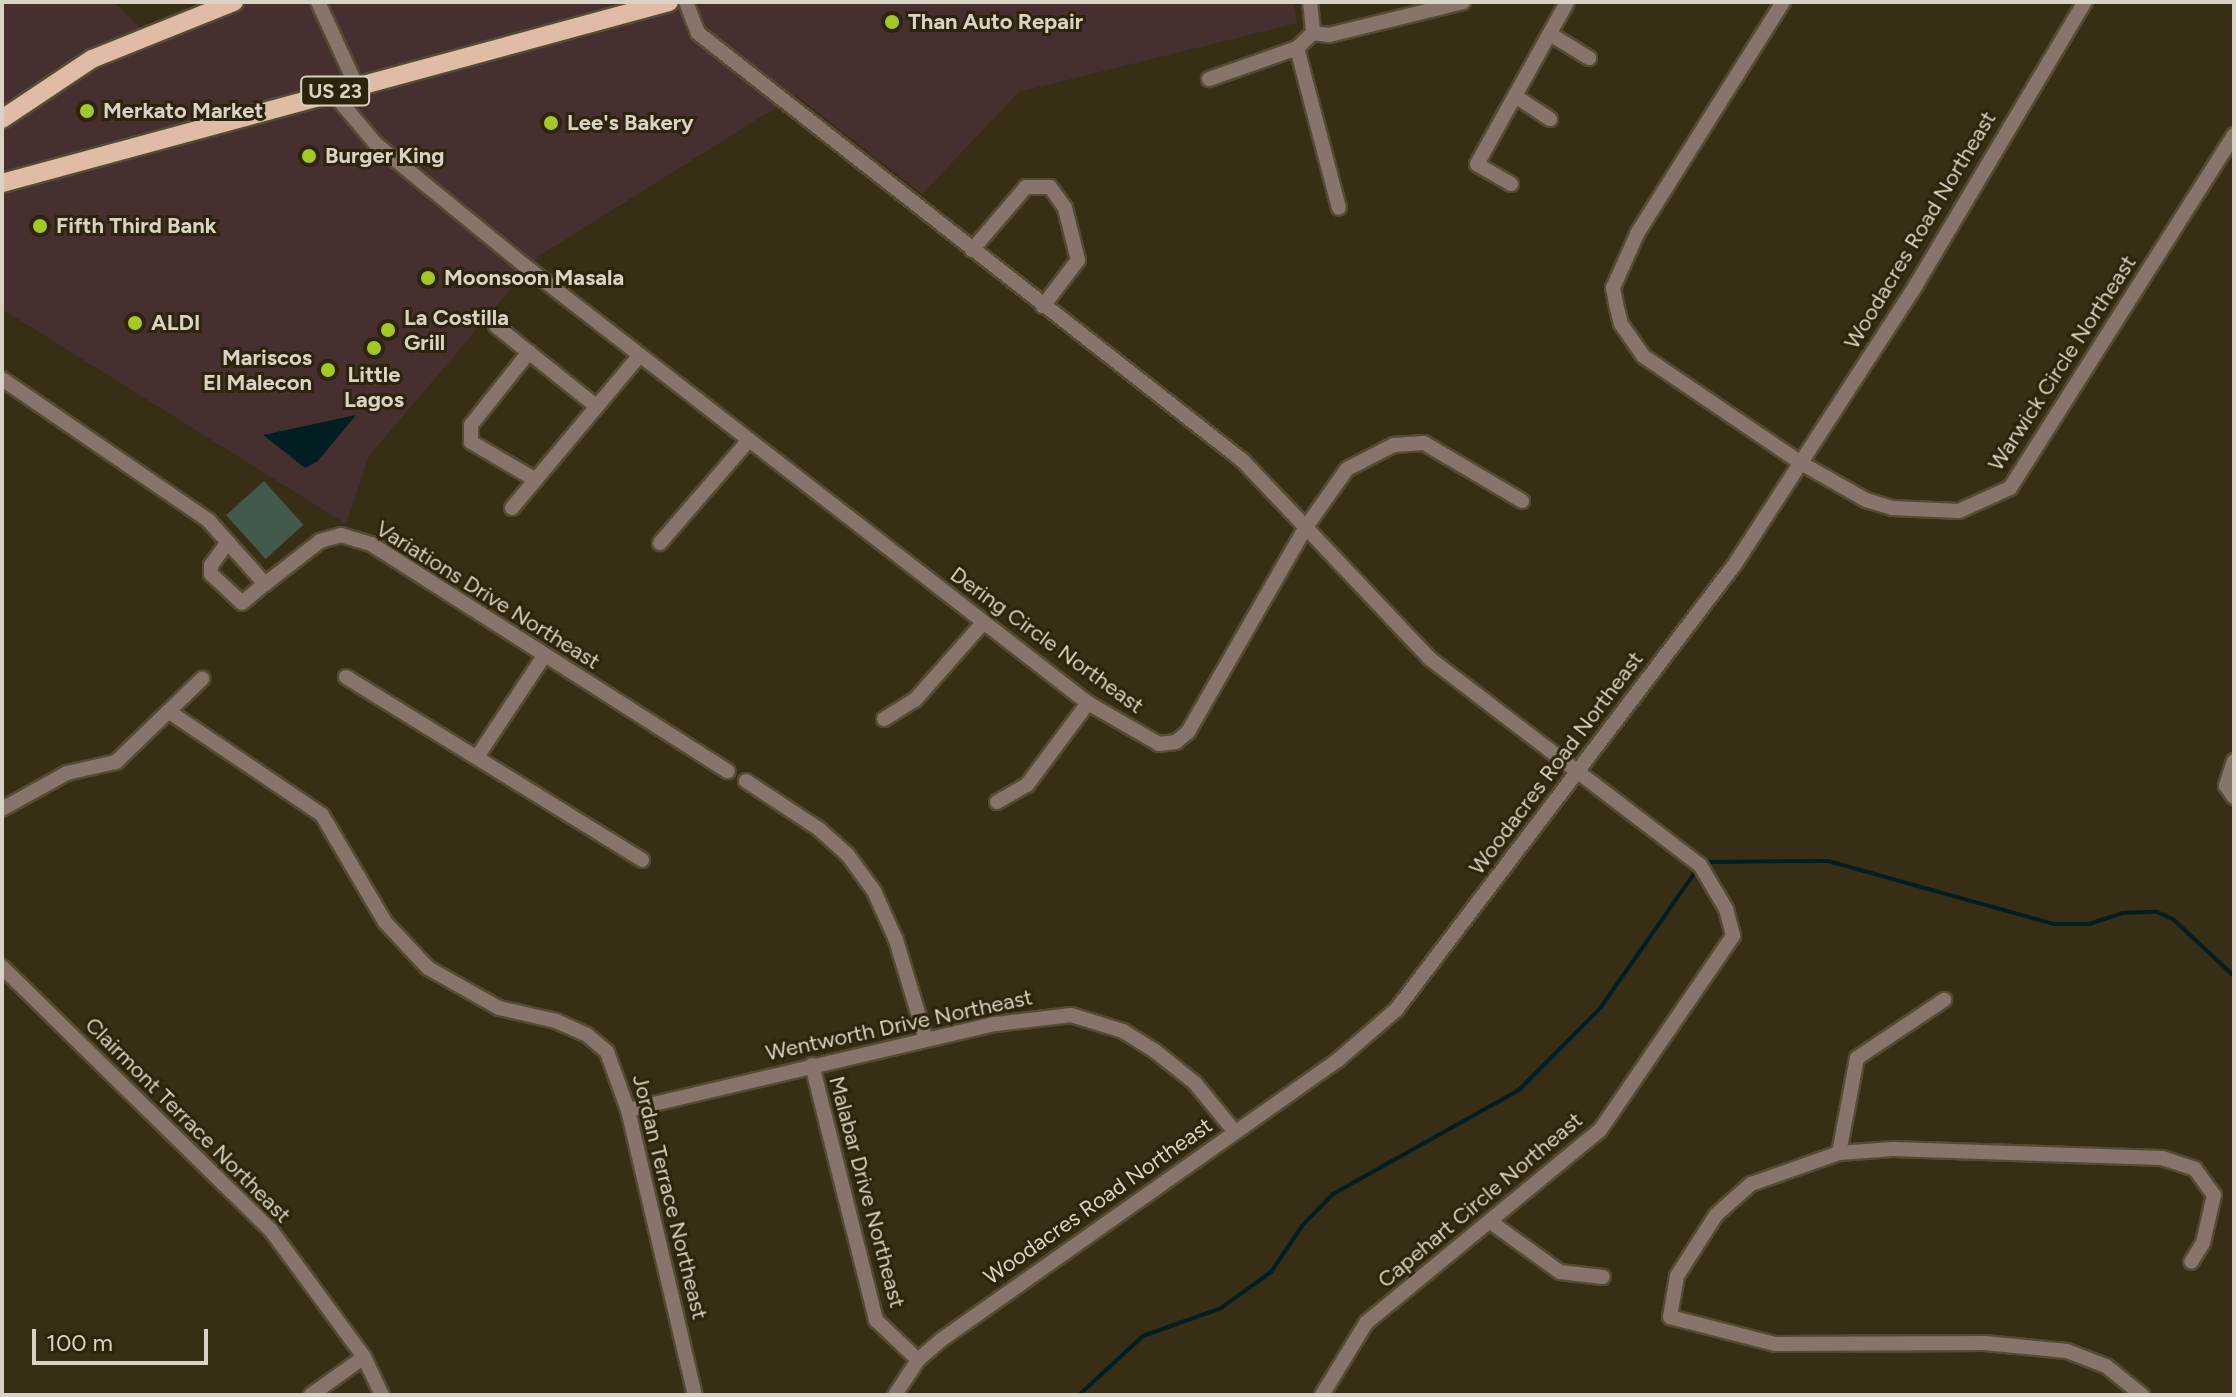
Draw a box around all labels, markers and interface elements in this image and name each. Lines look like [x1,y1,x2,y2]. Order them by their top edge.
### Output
place label: Than Auto Repair [908,9,1083,35]
marker: Than Auto Repair [883,13,901,31]
road number: US 23 [299,75,371,107]
place label: Merkato Market [103,98,263,124]
marker: Merkato Market [78,102,96,120]
street label: Woodacres Road Northeast [1838,106,2002,354]
place label: Lee's Bakery [567,110,694,136]
marker: Lee's Bakery [542,114,560,132]
place label: Burger King [325,143,444,169]
marker: Burger King [300,147,318,165]
place label: Fifth Third Bank [56,213,217,239]
marker: Fifth Third Bank [31,217,49,235]
street label: Warwick Circle Northeast [1982,250,2142,476]
place label: Moonsoon Masala [444,265,624,291]
marker: Moonsoon Masala [419,269,437,287]
place label: La Costilla Grill [404,304,509,356]
place label: ALDI [151,310,200,336]
marker: ALDI [126,314,144,332]
marker: La Costilla Grill [379,321,397,339]
marker: Little Lagos [365,339,383,357]
place label: Mariscos El Malecon [203,344,312,396]
marker: Mariscos El Malecon [319,361,337,379]
place label: Little Lagos [344,361,404,412]
street label: Variations Drive Northeast [371,515,605,675]
street label: Dering Circle Northeast [945,561,1149,719]
street label: Woodacres Road Northeast [1463,646,1649,880]
street label: Wentworth Drive Northeast [763,984,1035,1066]
street label: Clairmont Terrace Northeast [80,1012,296,1228]
street label: Jordan Terrace Northeast [627,1072,713,1322]
street label: Malabar Drive Northeast [823,1073,911,1311]
street label: Capehart Circle Northeast [1372,1107,1588,1293]
street label: Woodacres Road Northeast [979,1112,1217,1290]
scale bar [36,1313,212,1363]
text: 100 m [46,1328,113,1357]

